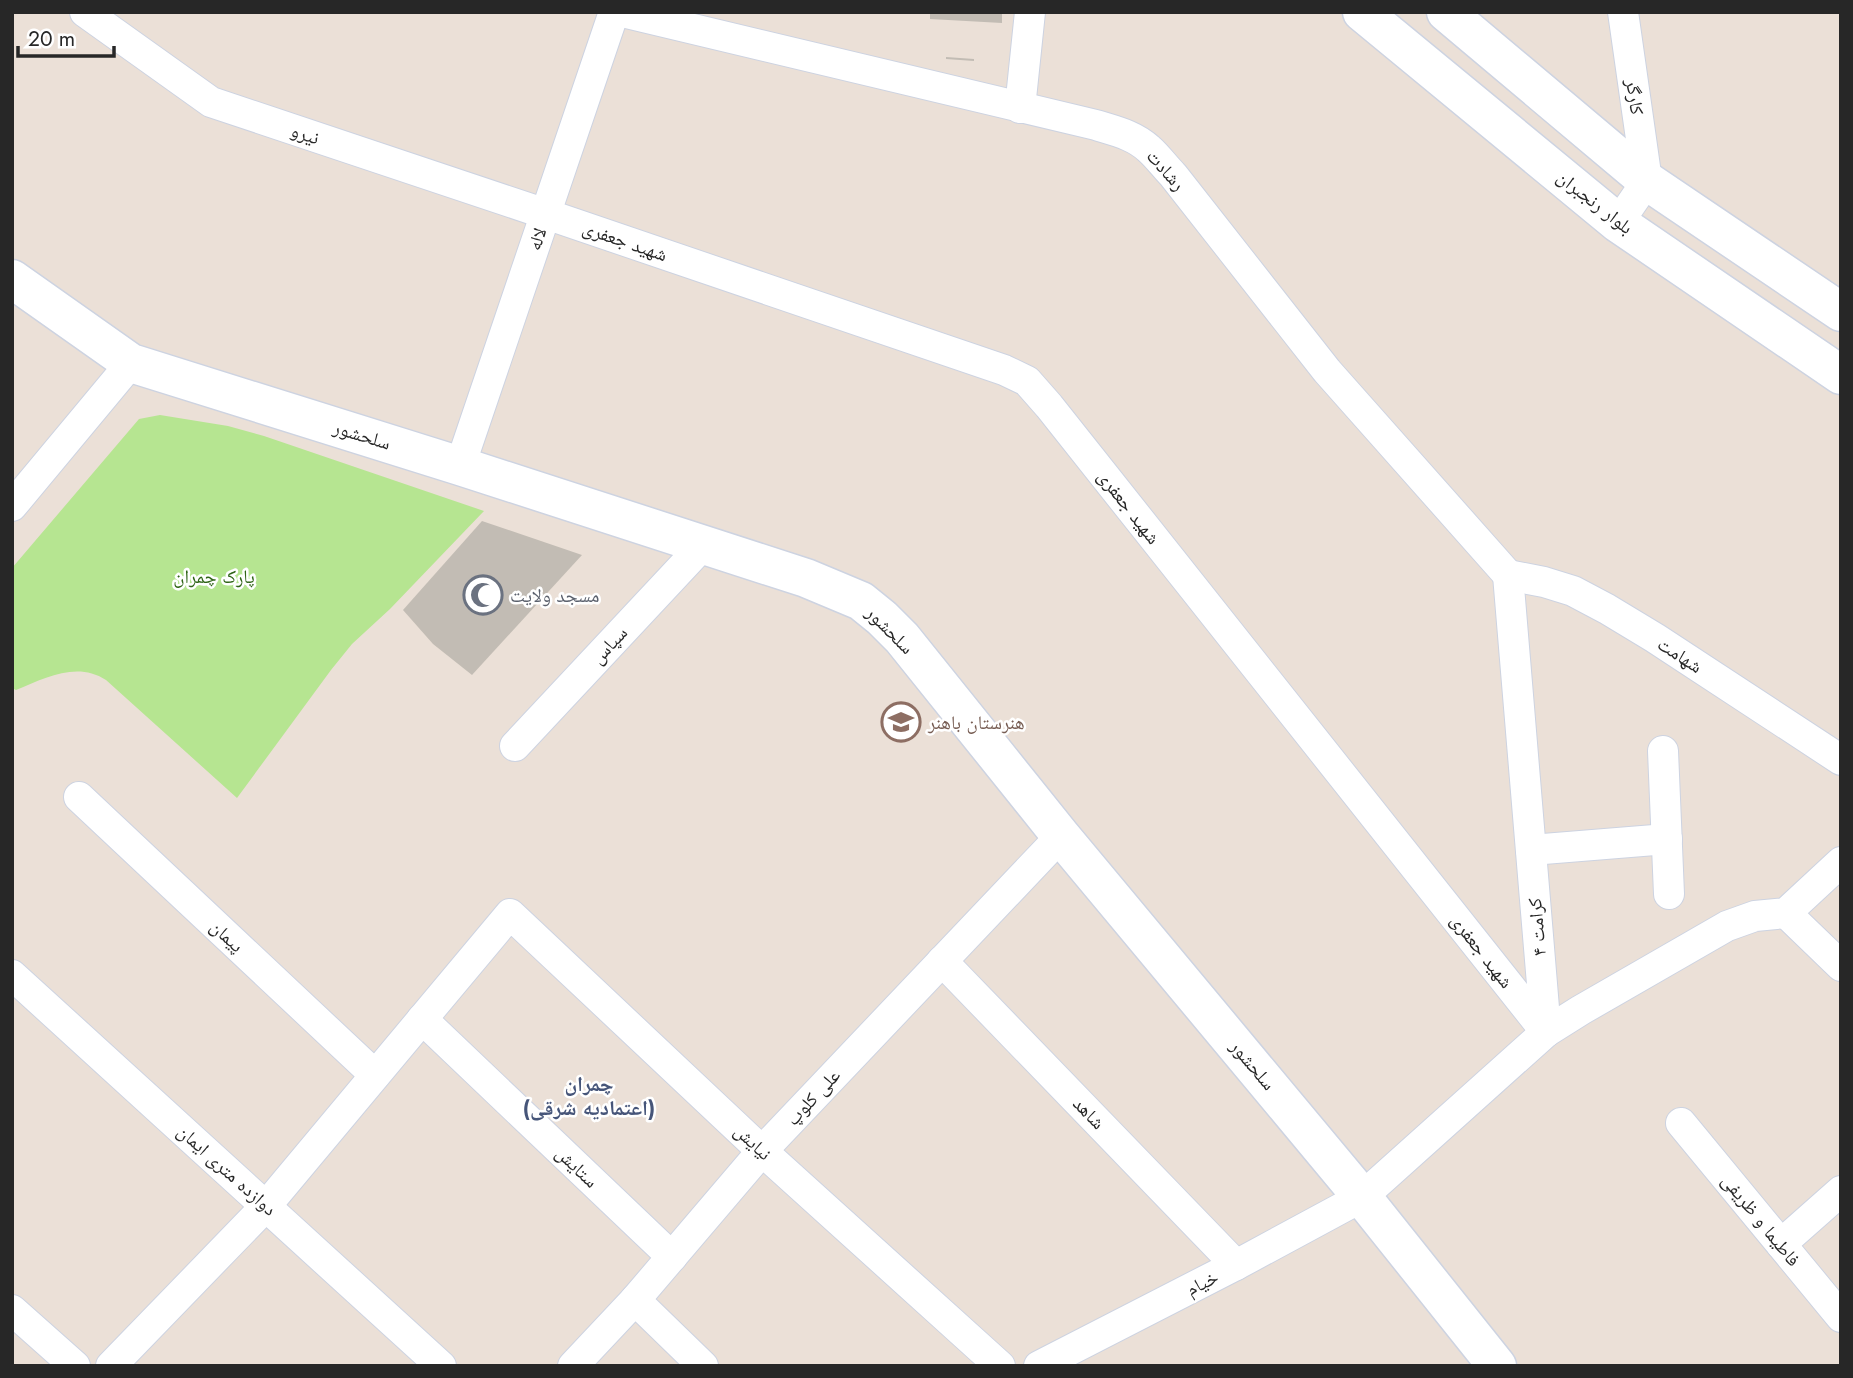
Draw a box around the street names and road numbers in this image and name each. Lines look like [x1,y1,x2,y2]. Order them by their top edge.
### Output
street label: کارگر [1619,77,1651,117]
street label: نیرو [287,117,323,151]
street label: رشادت [1140,143,1192,197]
street label: بلوار رنجبران [1551,164,1639,240]
street label: شهید جعفری [579,214,671,268]
street label: لاله [521,224,553,254]
street label: سلحشور [329,413,394,456]
street label: شهید جعفری [1091,464,1167,550]
street label: سلحشور [859,599,920,660]
street label: سپاس [584,620,634,670]
street label: شهامت [1652,630,1708,680]
street label: کرامت ۴ [1521,897,1553,957]
street label: شهید جعفری [1444,908,1520,994]
street label: پیمان [204,913,250,959]
street label: سلحشور [1223,1033,1282,1096]
street label: علی کلوپ [780,1062,847,1131]
street label: شاهد [1067,1091,1111,1135]
street label: دوازده متری ایمان [171,1118,283,1222]
street label: نیایش [728,1118,778,1166]
street label: ستایش [550,1140,604,1194]
street label: فاطیما و ظریفی [1715,1168,1807,1272]
street label: خیام [1181,1263,1223,1303]

